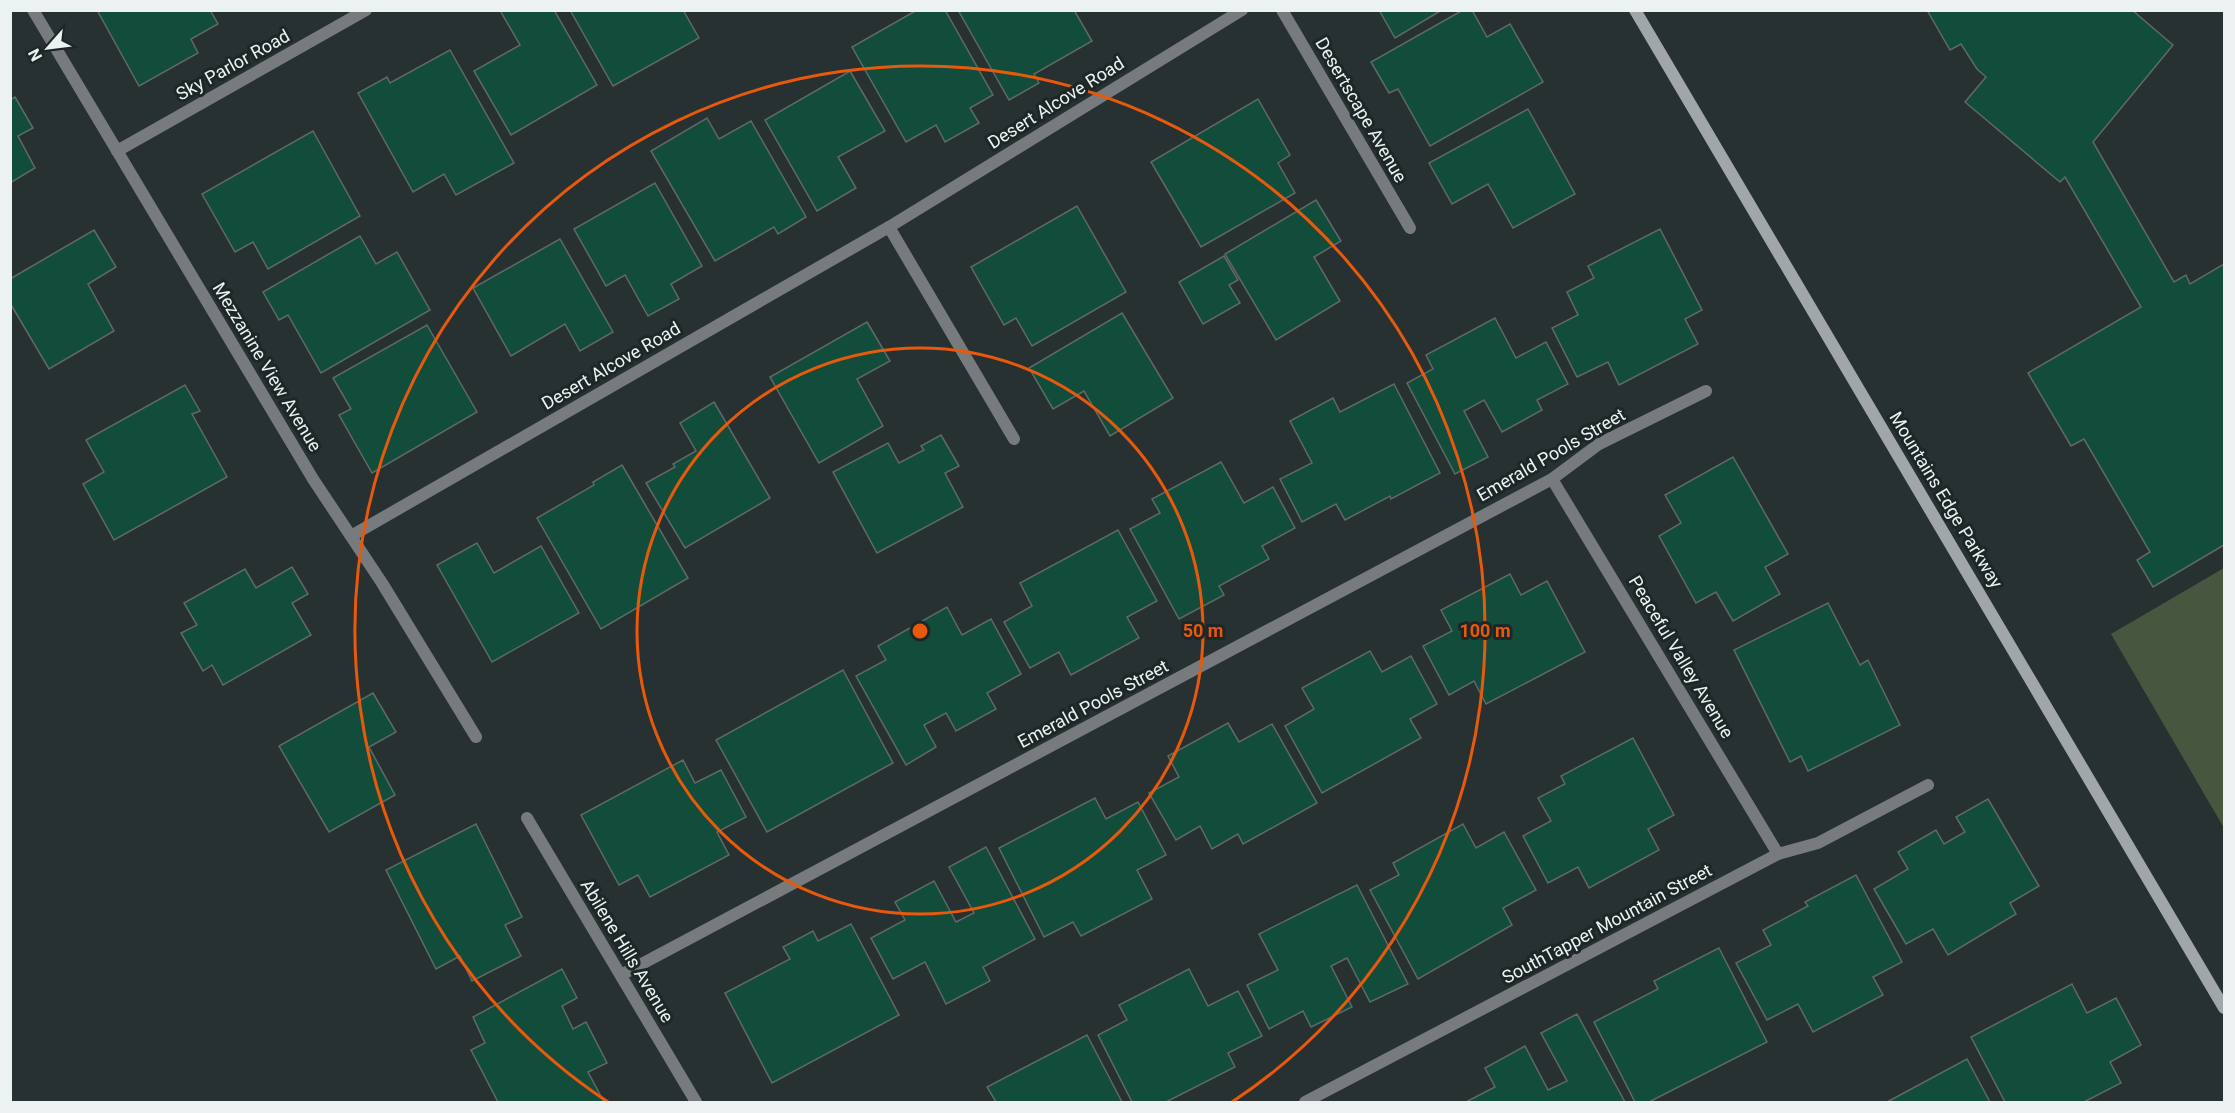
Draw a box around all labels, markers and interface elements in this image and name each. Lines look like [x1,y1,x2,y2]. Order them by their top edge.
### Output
north arrow [18,18,78,78]
street label: Sky Parlor Road [172,25,293,104]
street label: Desertscape Avenue [1311,33,1412,186]
text: N [24,45,46,64]
street label: Desert Alcove Road [984,52,1128,153]
street label: Mezzanine View Avenue [209,278,326,455]
street label: Desert Alcove Road [538,317,684,414]
street label: Emerald Pools Street [1473,404,1629,506]
street label: Mountains Edge Parkway [1885,408,2008,592]
street label: Peaceful Valley Avenue [1625,572,1738,742]
text: 50 m [1183,620,1223,641]
text: 100 m [1459,620,1511,641]
centre of rings [910,621,930,641]
street label: Emerald Pools Street [1014,655,1172,752]
street label: SouthTapper Mountain Street [1498,859,1715,988]
street label: Abilene Hills Avenue [577,876,678,1026]

